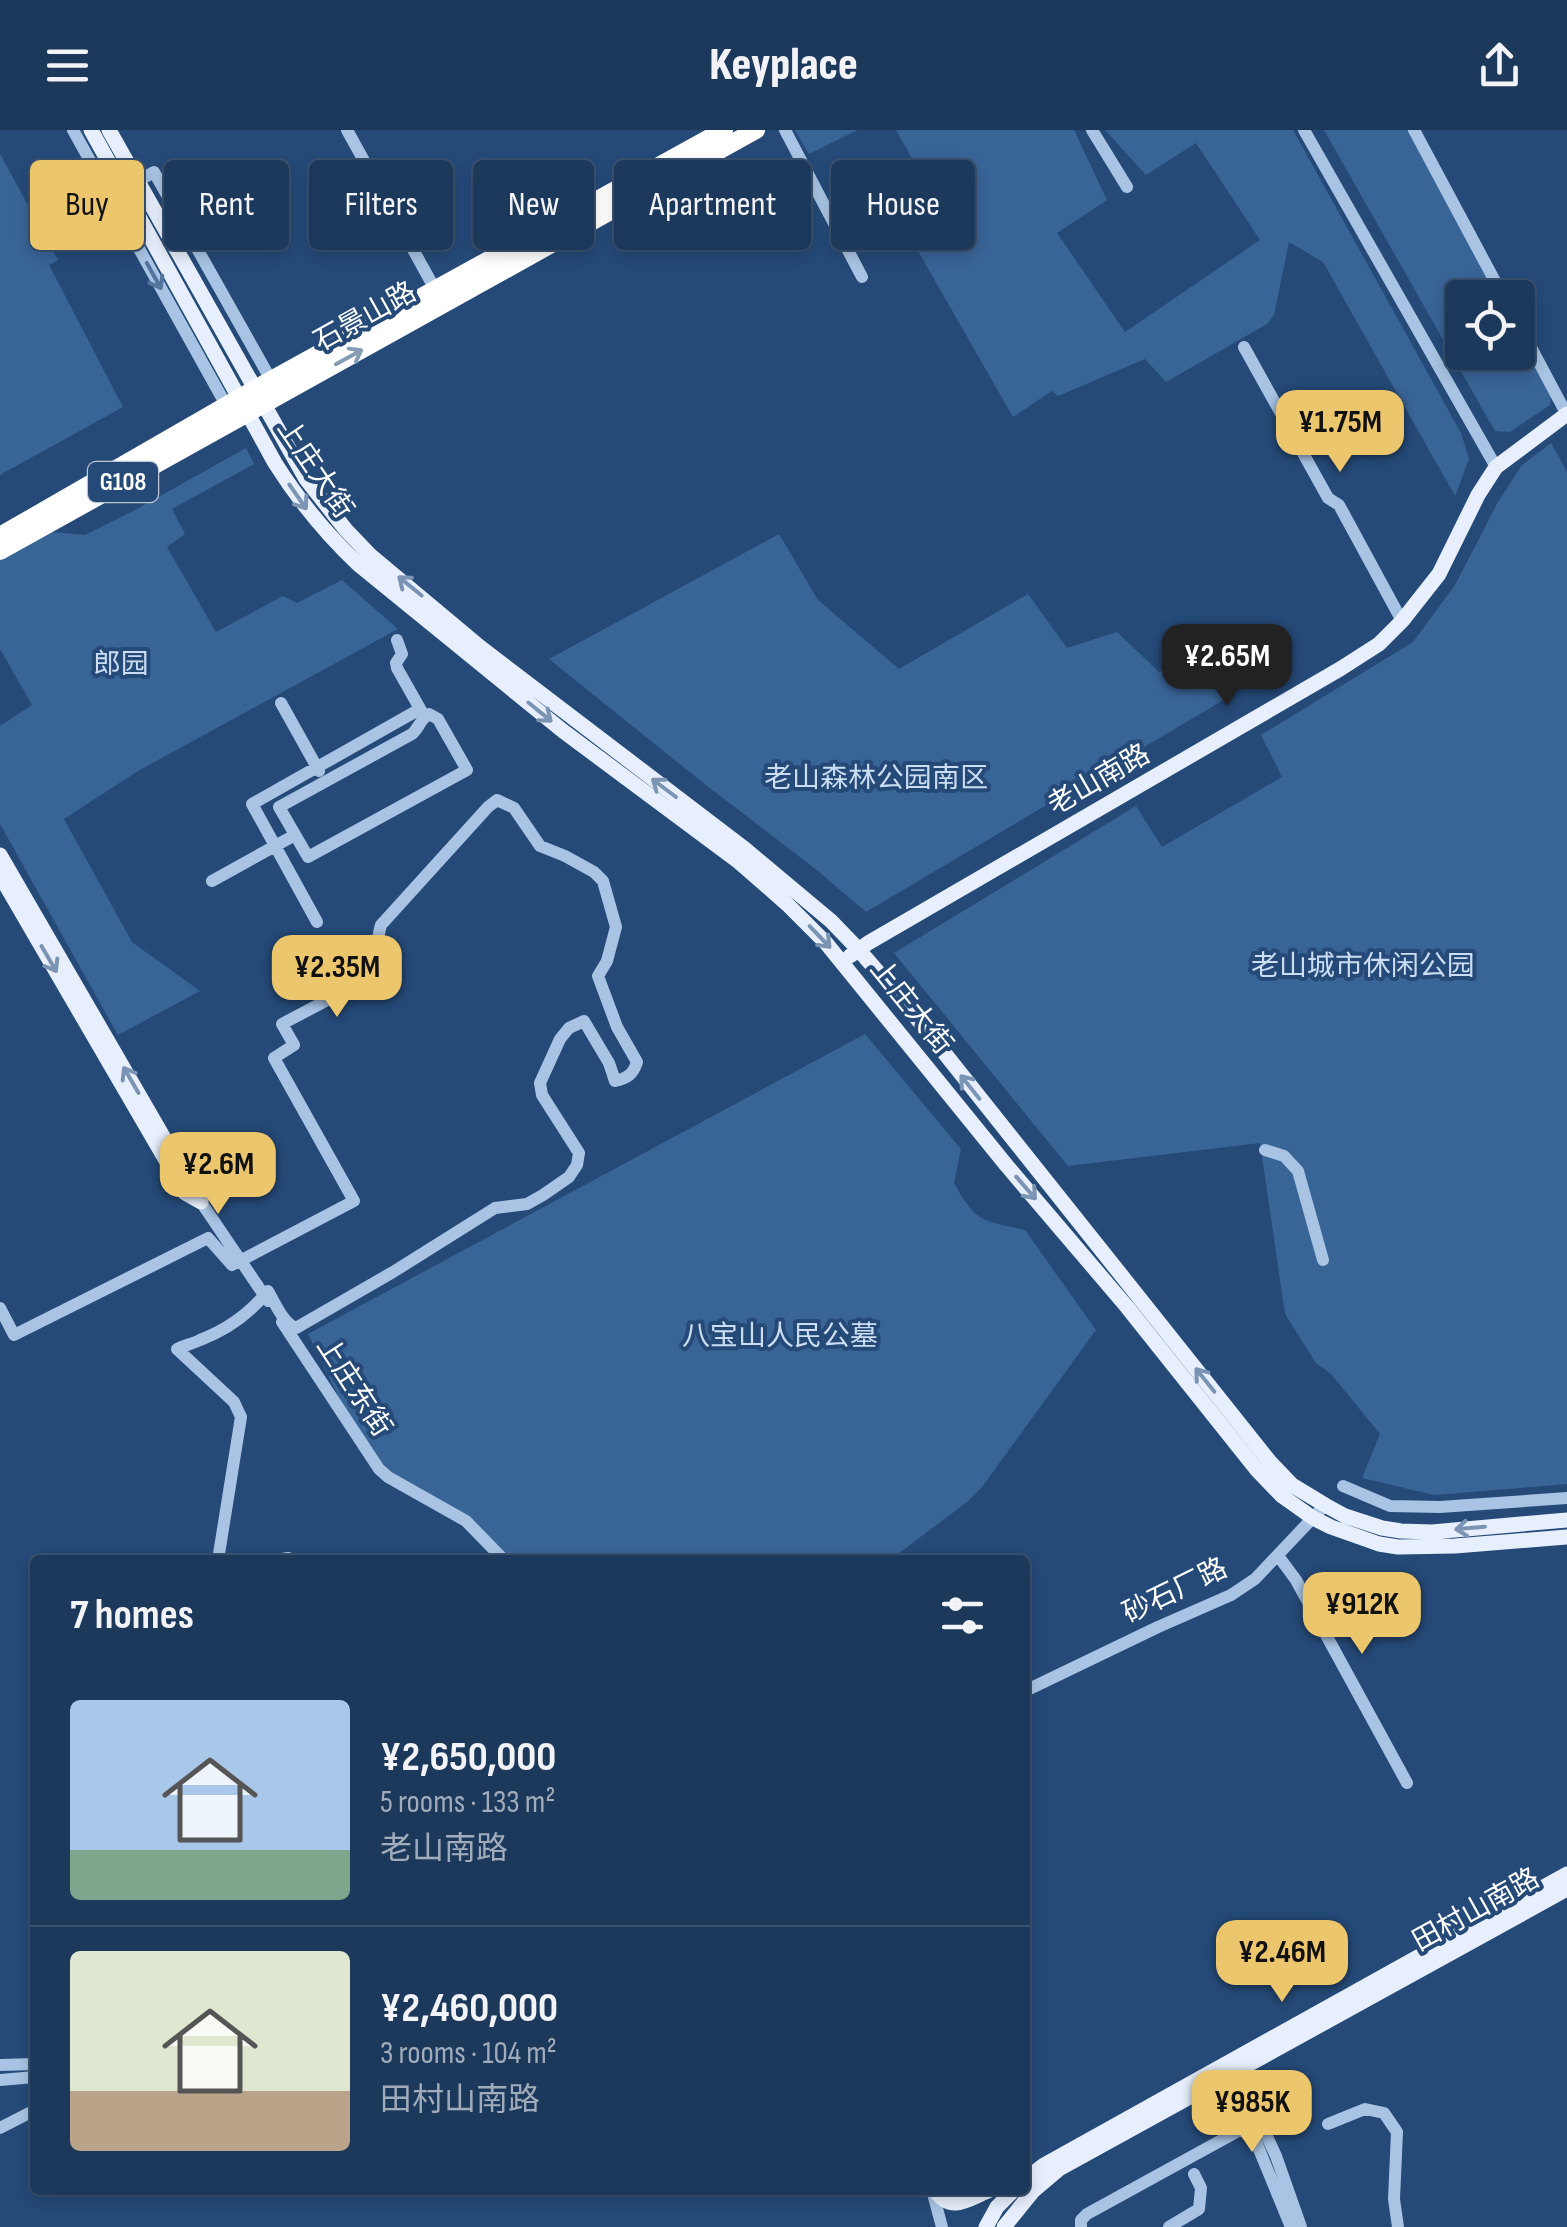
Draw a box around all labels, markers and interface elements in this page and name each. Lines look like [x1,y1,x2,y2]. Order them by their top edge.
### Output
icon: menu [40,38,95,93]
text: Keyplace [709,38,858,93]
icon: share [1472,38,1527,93]
chip: Buy [30,160,144,250]
chip: Rent [164,160,289,250]
chip: Filters [309,160,453,250]
chip: New [473,160,594,250]
chip: Apartment [614,160,811,250]
chip: House [831,160,975,250]
one-way arrow [145,261,165,291]
street label: 石景山路 [308,275,422,359]
map controls [1445,280,1535,370]
button: locate [1445,280,1535,370]
one-way arrow [334,347,363,367]
pin: ¥1.75M [1259,390,1421,475]
text: ¥1.75M [1298,403,1382,442]
street label: 上庄大街 [270,413,360,525]
road number: G108 [88,462,158,502]
one-way arrow [287,483,308,510]
one-way arrow [397,575,423,597]
pin: ¥2.65M [1146,624,1308,709]
text: ¥2.65M [1184,637,1270,676]
park label: 郎园 [93,648,149,681]
one-way arrow [526,701,553,722]
street label: 老山南路 [1042,738,1156,822]
park label: 老山森林公园南区 [764,762,988,795]
one-way arrow [652,777,678,799]
one-way arrow [808,925,832,949]
pin: ¥2.35M [256,935,418,1020]
one-way arrow [39,944,59,973]
text: ¥2.35M [294,948,380,987]
park label: 老山城市休闲公园 [1251,950,1475,983]
street label: 上庄大街 [863,953,959,1061]
one-way arrow [120,1066,140,1096]
one-way arrow [960,1074,981,1101]
pin: ¥2.6M [148,1132,288,1217]
text: ¥2.6M [182,1145,254,1184]
one-way arrow [1015,1175,1037,1201]
park label: 八宝山人民公墓 [682,1320,878,1353]
street label: 上庄东街 [310,1331,398,1443]
one-way arrow [1194,1368,1216,1394]
one-way arrow [1454,1519,1486,1538]
street label: 砂石厂路 [1117,1552,1233,1630]
pin: ¥912K [1292,1572,1432,1657]
text: ¥912K [1325,1585,1399,1624]
icon: filters [935,1588,990,1643]
text: 7 homes [70,1590,194,1641]
text: ¥2,650,000 [380,1732,556,1783]
icon: home [150,1740,270,1860]
text: 5 rooms · 133 m² [380,1783,555,1822]
text: 老山南路 [380,1830,508,1869]
street label: 田村山南路 [1407,1862,1545,1958]
pin: ¥2.46M [1201,1920,1363,2005]
text: ¥2.46M [1238,1933,1326,1972]
text: ¥2,460,000 [380,1983,558,2034]
icon: home [150,1991,270,2111]
text: 3 rooms · 104 m² [380,2034,557,2073]
pin: ¥985K [1182,2070,1322,2155]
text: 田村山南路 [380,2081,540,2120]
text: ¥985K [1214,2083,1290,2122]

